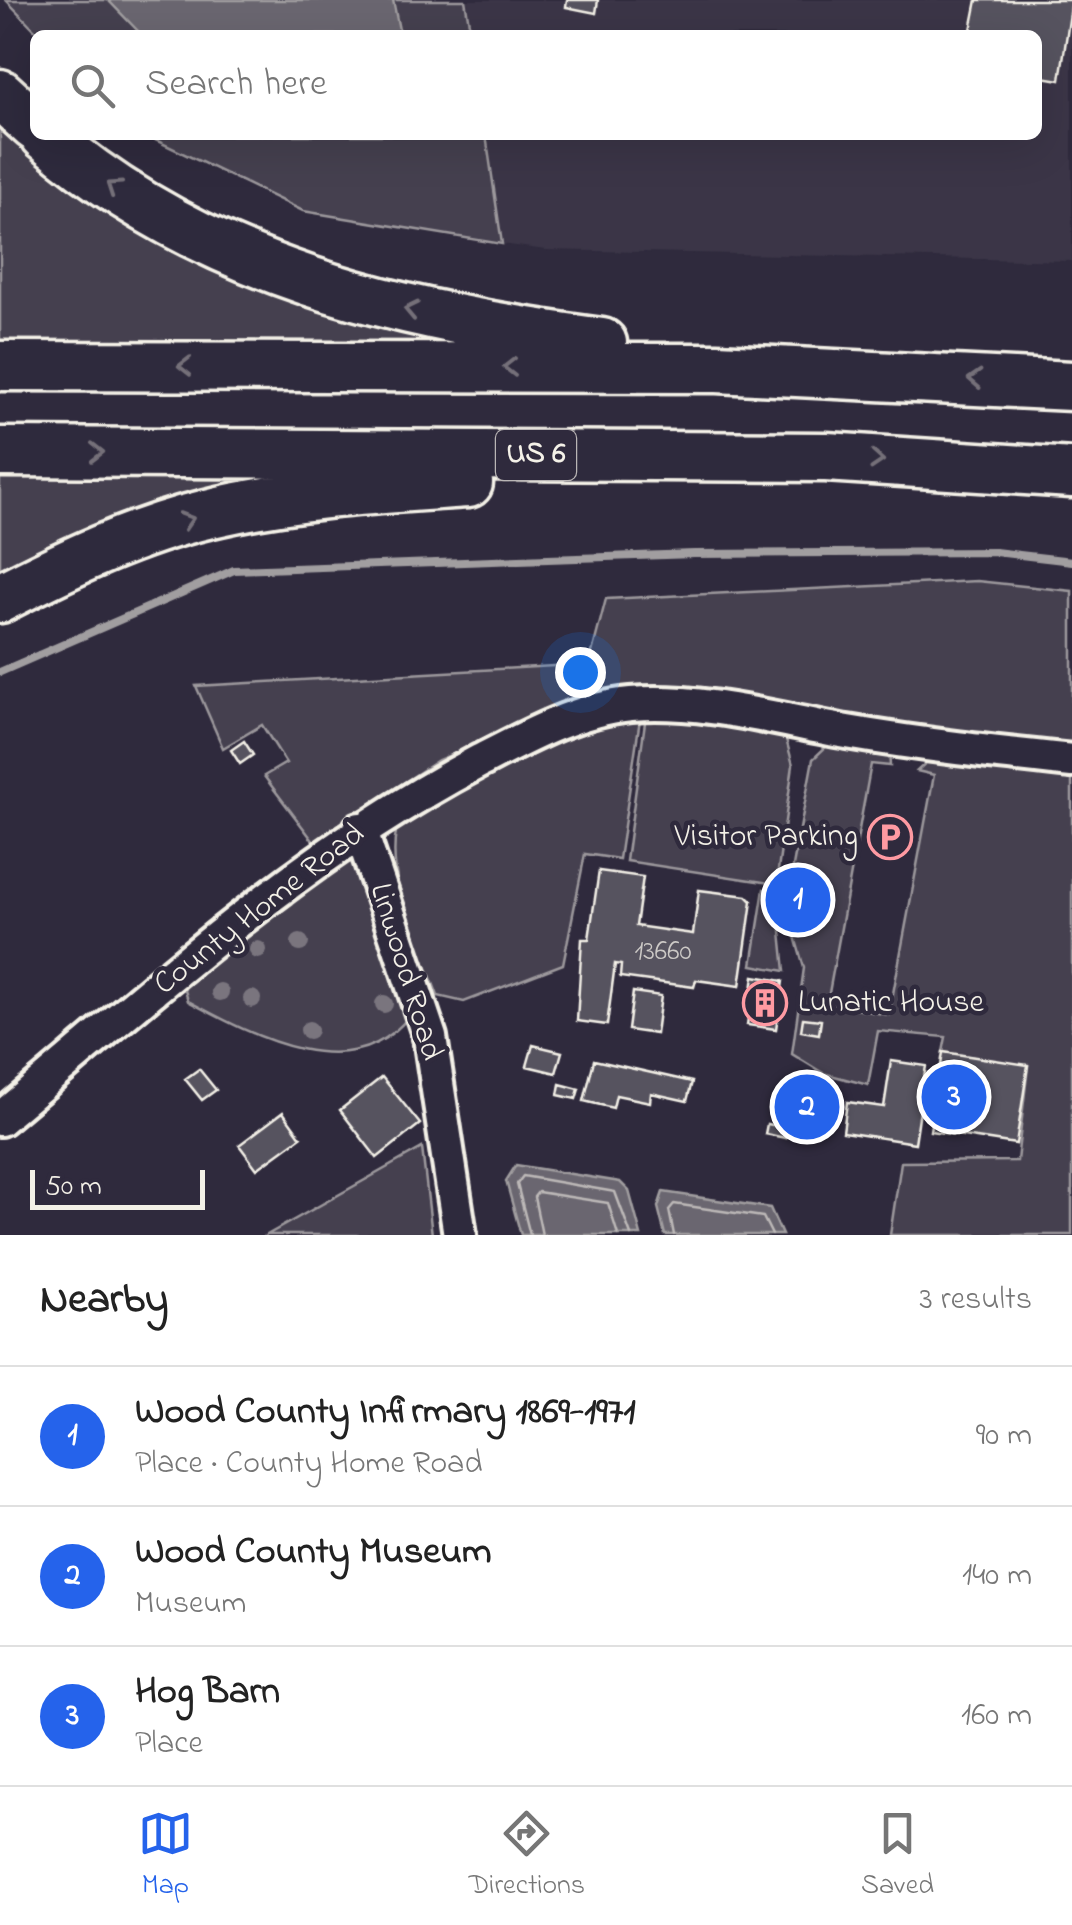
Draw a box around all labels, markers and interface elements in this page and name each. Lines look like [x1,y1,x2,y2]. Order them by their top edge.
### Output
search box [30,30,1042,140]
text: Search here [145,57,327,113]
icon: search [65,58,120,113]
one-way arrow [105,180,123,199]
one-way arrow [403,300,420,321]
one-way arrow [177,355,192,377]
one-way arrow [502,356,518,378]
one-way arrow [966,369,982,390]
road number: US 6 [496,430,576,480]
one-way arrow [90,442,106,463]
one-way arrow [870,449,886,470]
one-way arrow [177,512,194,532]
your location [555,647,606,698]
street label: County Home Road [144,812,376,1008]
place label: Visitor Parking [673,814,858,861]
parking icon: Visitor Parking [867,814,913,860]
pin: 1 [766,862,830,938]
street label: Linwood Road [356,878,454,1066]
house number: 13660 [634,932,692,973]
building icon: Lunatic House [742,980,788,1026]
place label: Lunatic House [798,980,985,1027]
pin: 3 [922,1060,986,1134]
pin: 2 [774,1070,840,1144]
scale bar [30,1165,205,1210]
text: 50 m [45,1167,102,1208]
text: Nearby [40,1270,168,1331]
text: 3 results [920,1277,1032,1324]
text: Wood County Infirmary 1869-1971 [135,1385,636,1441]
text: 1 [67,1413,78,1460]
text: 90 m [976,1413,1032,1460]
text: Place · County Home Road [135,1441,482,1488]
text: Wood County Museum [135,1525,491,1581]
text: 2 [65,1553,80,1600]
text: 140 m [962,1553,1032,1600]
text: Museum [135,1581,246,1628]
text: Hog Barn [135,1665,280,1721]
text: 3 [66,1693,79,1740]
text: 160 m [961,1693,1032,1740]
text: Place [135,1721,203,1768]
tab: Map [138,1806,193,1907]
tab: Directions [469,1806,585,1907]
tab: Saved [861,1806,934,1907]

